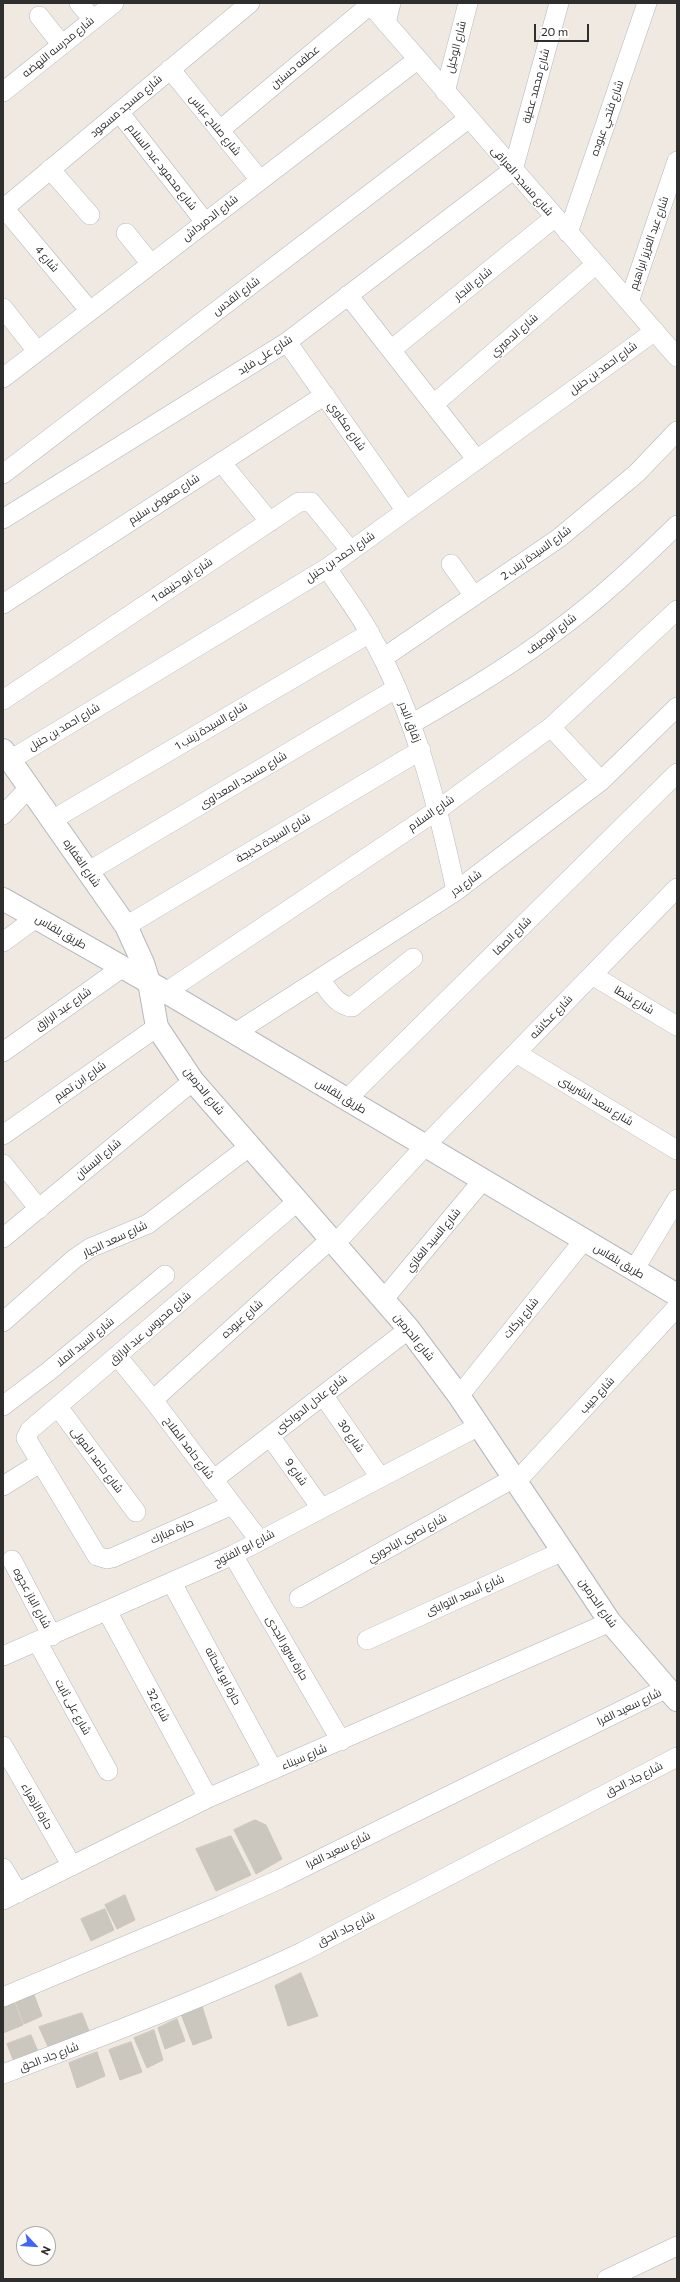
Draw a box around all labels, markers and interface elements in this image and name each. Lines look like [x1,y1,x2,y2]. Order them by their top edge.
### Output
street label: شارع مدرسه النهضه [19,14,97,80]
scale bar [536,16,591,42]
street label: شارع الوكيل [443,19,469,75]
text: 20 m [541,24,568,38]
street label: عطفه حسنين [268,43,322,91]
street label: شارع محمد عطية [520,47,552,125]
street label: شارع مسجد مسعود [87,72,165,140]
street label: شارع فتحي عبوده [588,78,626,158]
street label: شارع صلاح عباس [186,92,244,158]
street label: شارع محمود عبد السلام [124,121,200,213]
street label: شارع مسجد العراقى [488,143,556,219]
street label: شارع الدمرداش [179,192,241,244]
street label: شارع عبد العزيز ابراهيم [627,194,671,292]
street label: شارع 4 [32,243,62,275]
street label: شارع النجار [451,265,495,303]
street label: شارع القدس [210,274,262,318]
street label: شارع الدميري [488,311,540,359]
street label: شارع على فايد [235,332,295,378]
street label: شارع احمد بن حنبل [566,339,640,397]
street label: شارع مكاوي [325,399,369,453]
street label: شارع معوض سليم [126,471,202,527]
street label: شارع السيدة زينب 2 [498,523,574,583]
street label: شارع احمد بن حنبل [303,529,377,585]
street label: شارع ابو حنيفه 1 [149,555,215,605]
street label: شارع الوصيف [523,611,579,657]
street label: شارع السيدة زينب 1 [172,699,250,753]
street label: زقاق البدر [396,700,424,744]
street label: شارع احمد بن حنبل [26,701,102,753]
street label: شارع مسجد المعداوى [197,749,289,811]
street label: شارع السلام [405,792,457,834]
street label: شارع السيدة خديجة [233,811,313,865]
street label: شارع الغفاره [61,836,103,890]
street label: شارع بدر [448,867,484,899]
street label: طريق بلقاس [33,912,89,952]
street label: شارع الصفا [490,914,534,958]
street label: شارع شطا [612,983,656,1017]
street label: شارع عبد الرازق [32,985,94,1033]
street label: شارع عكاشه [527,992,575,1042]
street label: شارع ابن تميم [52,1058,108,1104]
street label: شارع الحرمين [181,1065,227,1117]
street label: شارع سعد الشربينى [556,1074,636,1128]
street label: طريق بلقاس [313,1076,369,1116]
street label: شارع البستان [72,1136,124,1182]
street label: شارع السيد الغازي [403,1205,463,1275]
street label: شارع سعد الجيار [81,1218,149,1260]
street label: طريق بلقاس [591,1241,647,1281]
street label: شارع محروس عبد الرازق [106,1289,194,1367]
street label: شارع بركات [501,1295,541,1341]
street label: شارع عبوده [219,1297,265,1341]
street label: شارع الحرمين [391,1311,437,1363]
street label: شارع السيد الملا [53,1315,117,1369]
street label: شارع عادل الدواكنى [272,1372,350,1436]
street label: شارع حبيب [577,1374,617,1416]
street label: شارع حامد الملاح [161,1414,217,1482]
street label: شارع 30 [335,1417,367,1455]
street label: شارع حامد المولى [68,1425,126,1495]
street label: شارع 9 [282,1456,310,1488]
street label: شارع نصرى الباجوري [365,1511,449,1565]
street label: حارة مبارك [148,1516,196,1546]
street label: شارع ابو الفتوح [211,1527,277,1569]
street label: شارع الباز عجوه [10,1565,54,1631]
street label: شارع أسعد التوابتى [424,1572,506,1618]
street label: شارع الحرمين [576,1576,620,1630]
street label: حارة سرور الجدى [263,1613,311,1683]
street label: حارة ابو شحاته [202,1645,244,1707]
street label: شارع على ثابت [52,1677,94,1737]
street label: شارع 32 [144,1686,172,1724]
street label: شارع سعيد الفرا [595,1686,663,1728]
street label: شارع سيناء [279,1742,329,1772]
street label: شارع جاد الحق [603,1759,665,1799]
street label: حارة الزهراء [19,1781,55,1831]
street label: شارع سعيد الفرا [304,1829,372,1871]
street label: شارع جاد الحق [315,1909,377,1949]
street label: شارع جاد الحق [17,2040,81,2074]
north arrow [16,2226,56,2266]
text: N [39,2244,54,2257]

